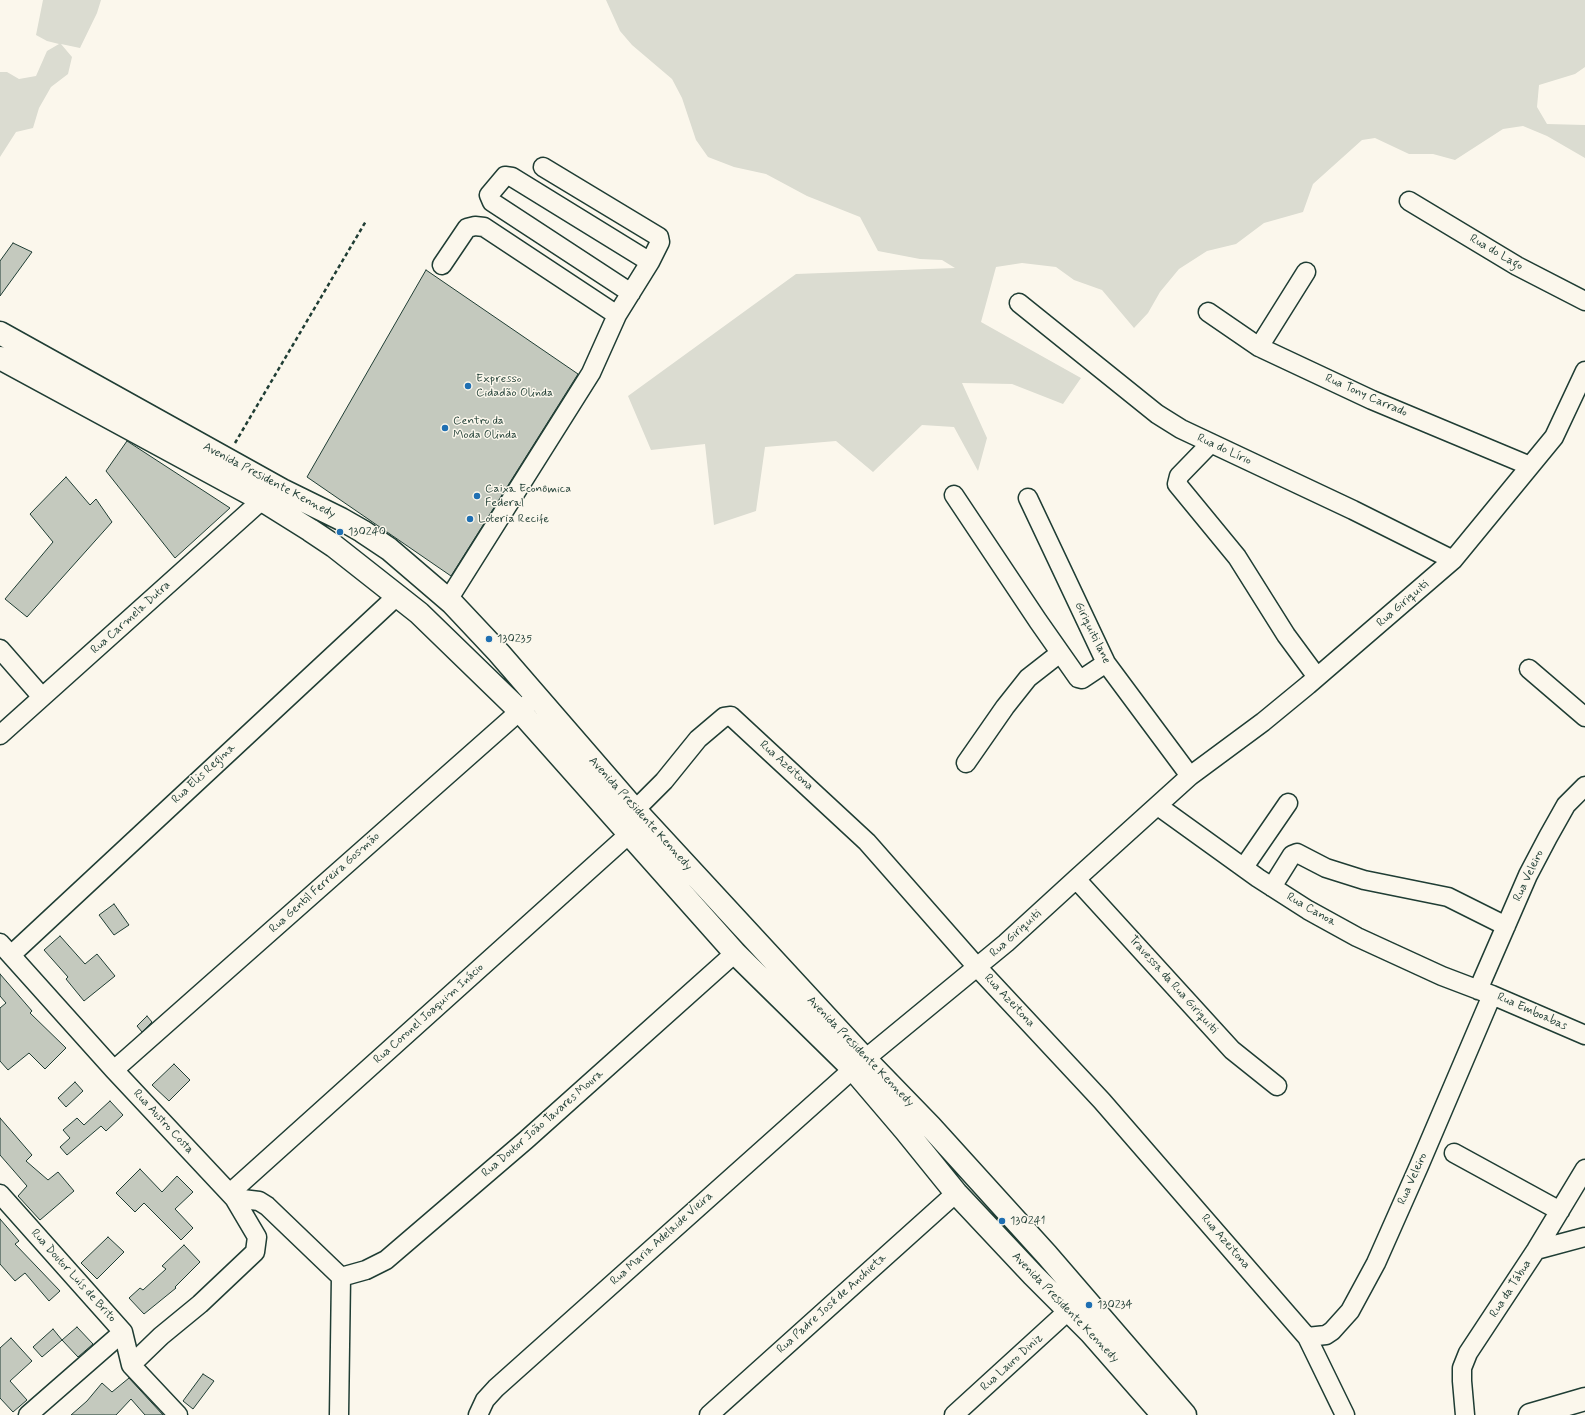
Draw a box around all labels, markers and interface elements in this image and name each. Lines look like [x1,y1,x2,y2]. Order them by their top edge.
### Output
street label: Rua do Lago [1467,232,1525,274]
street label: Rua Tony Carrado [1323,371,1409,421]
place label: Expresso Cidadão Olinda [476,372,553,400]
marker: Expresso Cidadão Olinda [463,381,473,391]
place label: Centro da Moda Olinda [453,414,517,442]
marker: Centro da Moda Olinda [440,423,450,433]
street label: Rua do Lírio [1195,431,1253,469]
street label: Avenida Presidente Kennedy [200,440,338,522]
place label: Caixa Econômica Federal [485,482,571,510]
marker: Caixa Econômica Federal [472,491,482,501]
place label: Loteria Recife [478,512,549,526]
marker: Loteria Recife [465,514,475,524]
place label: 130240 [348,525,386,539]
marker: 130240 [335,527,345,537]
street label: Rua Carmela Dutra [88,578,174,658]
street label: Rua Giriquiti [1374,578,1432,630]
street label: Giriquiti lane [1071,600,1113,666]
place label: 130235 [497,632,532,646]
marker: 130235 [484,634,494,644]
street label: Rua Azeitona [756,738,816,794]
street label: Rua Elis Regina [169,741,239,807]
street label: Avenida Presidente Kennedy [585,754,695,874]
street label: Rua Gentil Ferreira Gosmão [267,830,383,936]
street label: Rua Veleiro [1511,848,1547,904]
street label: Rua Canoa [1284,890,1338,930]
street label: Rua Giriquiti [987,907,1045,961]
street label: Travessa da Rua Giriquiti [1125,933,1221,1037]
street label: Rua Coronel Joaquim Inácio [371,961,487,1067]
street label: Rua Azeitona [981,971,1037,1031]
street label: Rua Emboabas [1495,990,1569,1034]
street label: Avenida Presidente Kennedy [803,994,917,1110]
street label: Rua Doutor João Tavares Moura [479,1067,607,1181]
street label: Rua Austro Costa [130,1087,196,1157]
street label: Rua Veleiro [1395,1151,1431,1207]
street label: Rua Maria Adelaide Vieira [608,1189,716,1289]
street label: Rua Azeitona [1197,1212,1253,1272]
place label: 130241 [1010,1214,1045,1228]
marker: 130241 [997,1216,1007,1226]
street label: Rua Doutor Luís de Brito [27,1226,119,1326]
street label: Avenida Presidente Kennedy [1008,1250,1122,1366]
street label: Rua Padre José de Anchieta [774,1251,890,1357]
street label: Rua da Tábua [1487,1257,1535,1321]
place label: 130234 [1097,1298,1133,1312]
marker: 130234 [1084,1300,1094,1310]
street label: Rua Lauro Diniz [978,1331,1046,1395]

